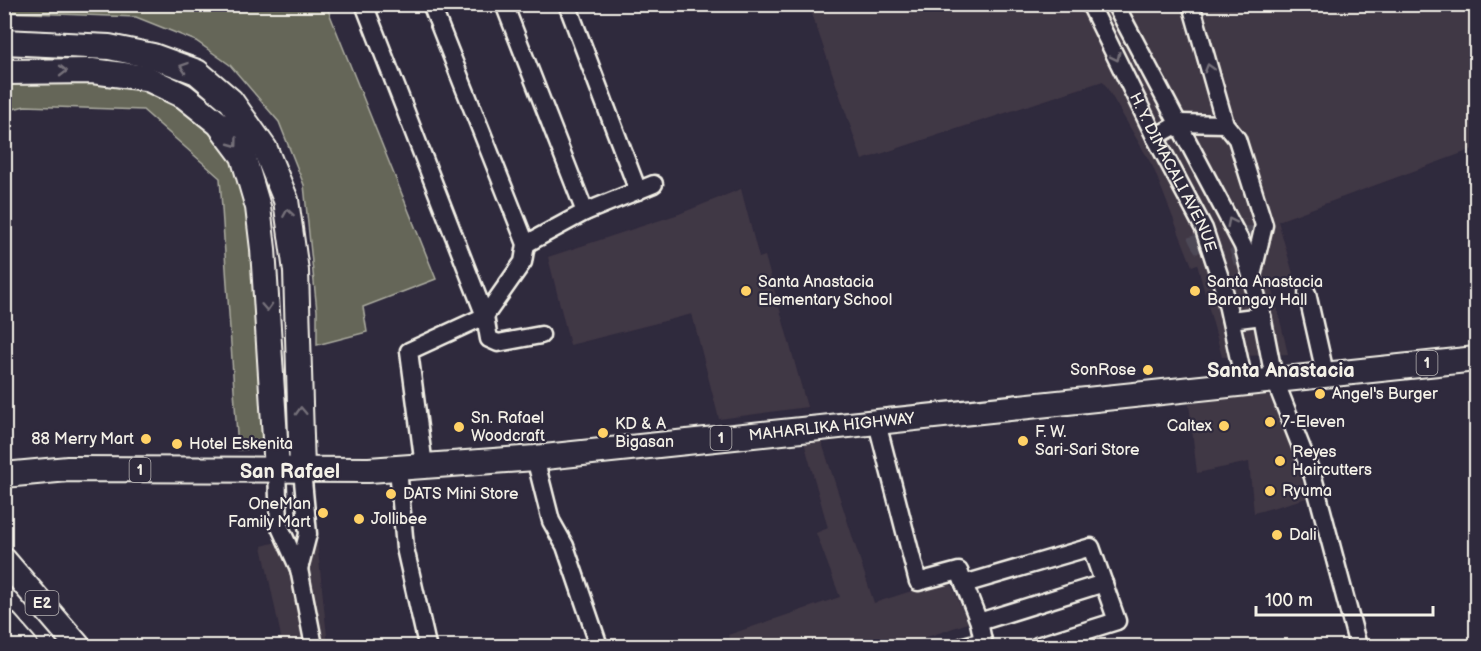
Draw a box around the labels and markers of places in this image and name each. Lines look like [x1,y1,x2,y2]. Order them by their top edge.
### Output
place label: Santa Anastacia Elementary School [758,273,892,310]
place label: Santa Anastacia Barangay Hall [1207,273,1323,310]
marker: Santa Anastacia Elementary School [739,284,753,298]
marker: Santa Anastacia Barangay Hall [1188,284,1202,298]
place label: SonRose [1070,361,1137,380]
marker: SonRose [1141,363,1155,377]
place label: Angel's Burger [1332,385,1438,404]
marker: Angel's Burger [1313,387,1327,401]
place label: Sn. Rafael Woodcraft [471,409,545,446]
place label: 7-Eleven [1282,413,1345,432]
place label: KD & A Bigasan [615,415,674,452]
marker: 7-Eleven [1263,415,1277,429]
place label: Caltex [1167,417,1213,436]
marker: Caltex [1217,419,1231,433]
marker: Sn. Rafael Woodcraft [452,420,466,434]
place label: F. W. Sari-Sari Store [1035,423,1140,460]
marker: KD & A Bigasan [596,426,610,440]
place label: 88 Merry Mart [31,430,134,449]
marker: 88 Merry Mart [139,432,153,446]
marker: F. W. Sari-Sari Store [1016,434,1030,448]
place label: Hotel Eskenita [189,435,293,454]
marker: Hotel Eskenita [170,437,184,451]
place label: Reyes Haircutters [1292,443,1372,480]
marker: Reyes Haircutters [1273,454,1287,468]
place label: Ryuma [1282,482,1332,501]
marker: Ryuma [1263,484,1277,498]
place label: DATS Mini Store [403,485,519,504]
marker: DATS Mini Store [384,487,398,501]
place label: OneMan Family Mart [228,495,311,532]
marker: OneMan Family Mart [316,506,330,520]
place label: Jollibee [371,510,427,529]
marker: Jollibee [352,512,366,526]
place label: Dali [1289,526,1317,545]
marker: Dali [1270,528,1284,542]

